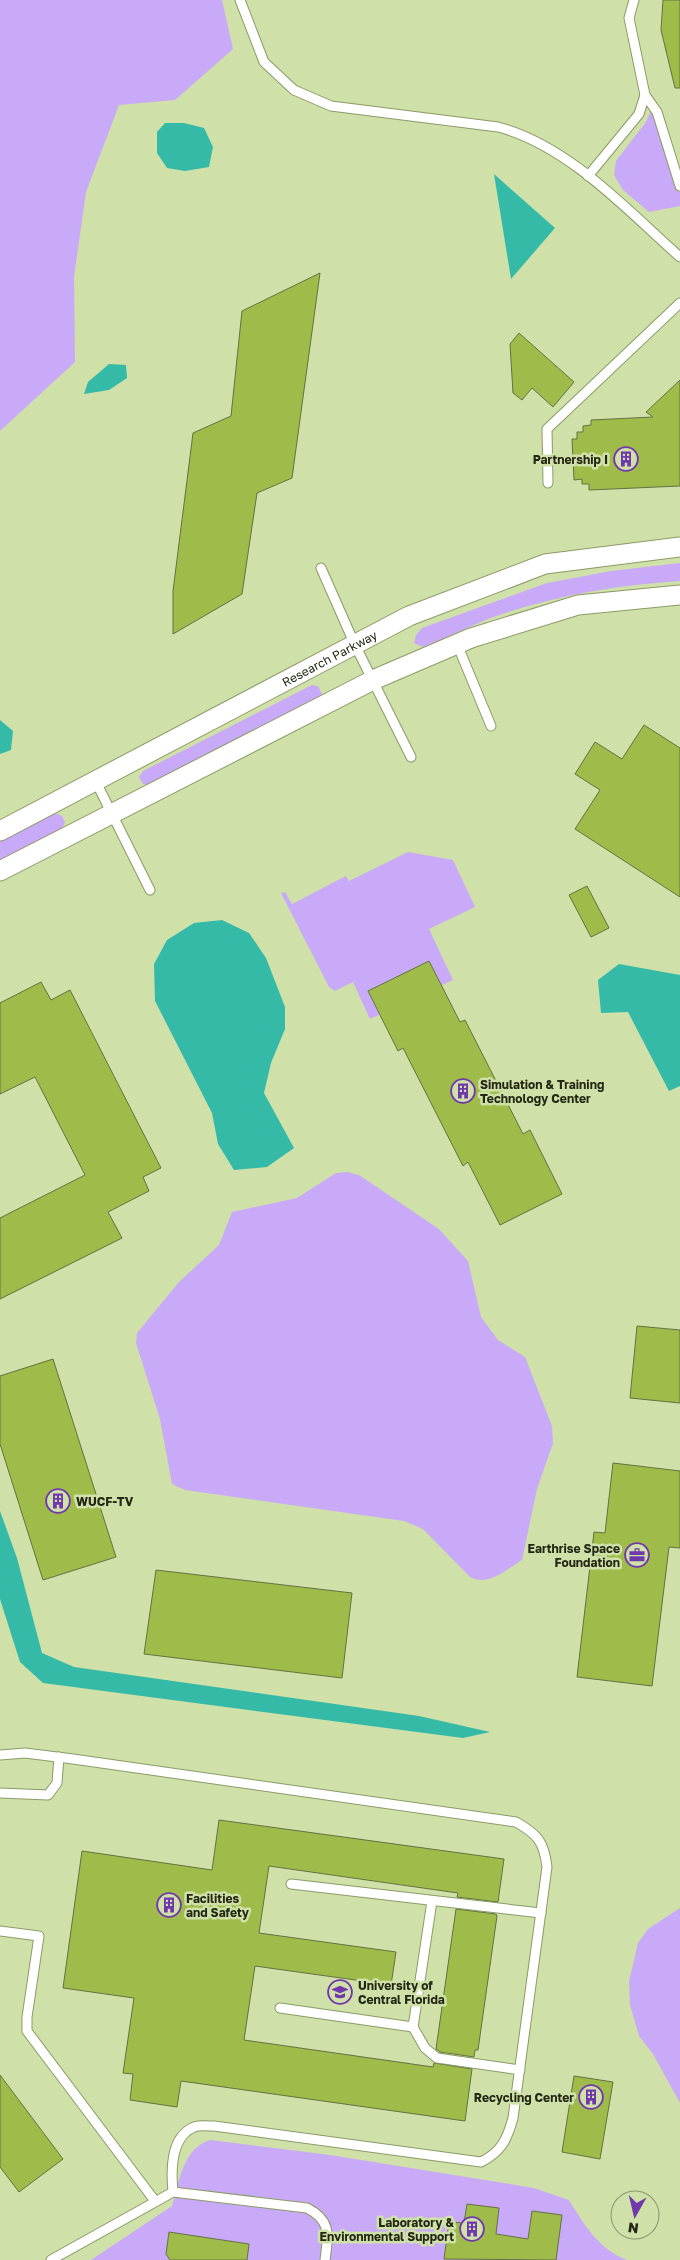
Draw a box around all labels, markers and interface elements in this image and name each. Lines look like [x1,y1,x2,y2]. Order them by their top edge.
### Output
building icon: Partnership I [613,446,639,472]
place label: Partnership I [533,452,608,467]
street label: Research Parkway [279,627,380,689]
place label: Simulation & Training Technology Center [480,1077,604,1106]
building icon: Simulation & Training Technology Center [450,1078,476,1104]
building icon: WUCF-TV [45,1488,71,1514]
place label: WUCF-TV [76,1494,134,1509]
place label: Earthrise Space Foundation [527,1541,620,1570]
office icon: Earthrise Space Foundation [624,1542,650,1568]
place label: Facilities and Safety [186,1891,250,1920]
building icon: Facilities and Safety [156,1892,182,1918]
place label: University of Central Florida [358,1978,445,2007]
school or university icon: University of Central Florida [327,1979,353,2005]
building icon: Recycling Center [578,2084,604,2110]
place label: Recycling Center [474,2090,574,2105]
north arrow [610,2190,660,2240]
place label: Laboratory & Environmental Support [320,2215,454,2244]
building icon: Laboratory & Environmental Support [459,2216,485,2242]
text: N [627,2219,640,2238]

